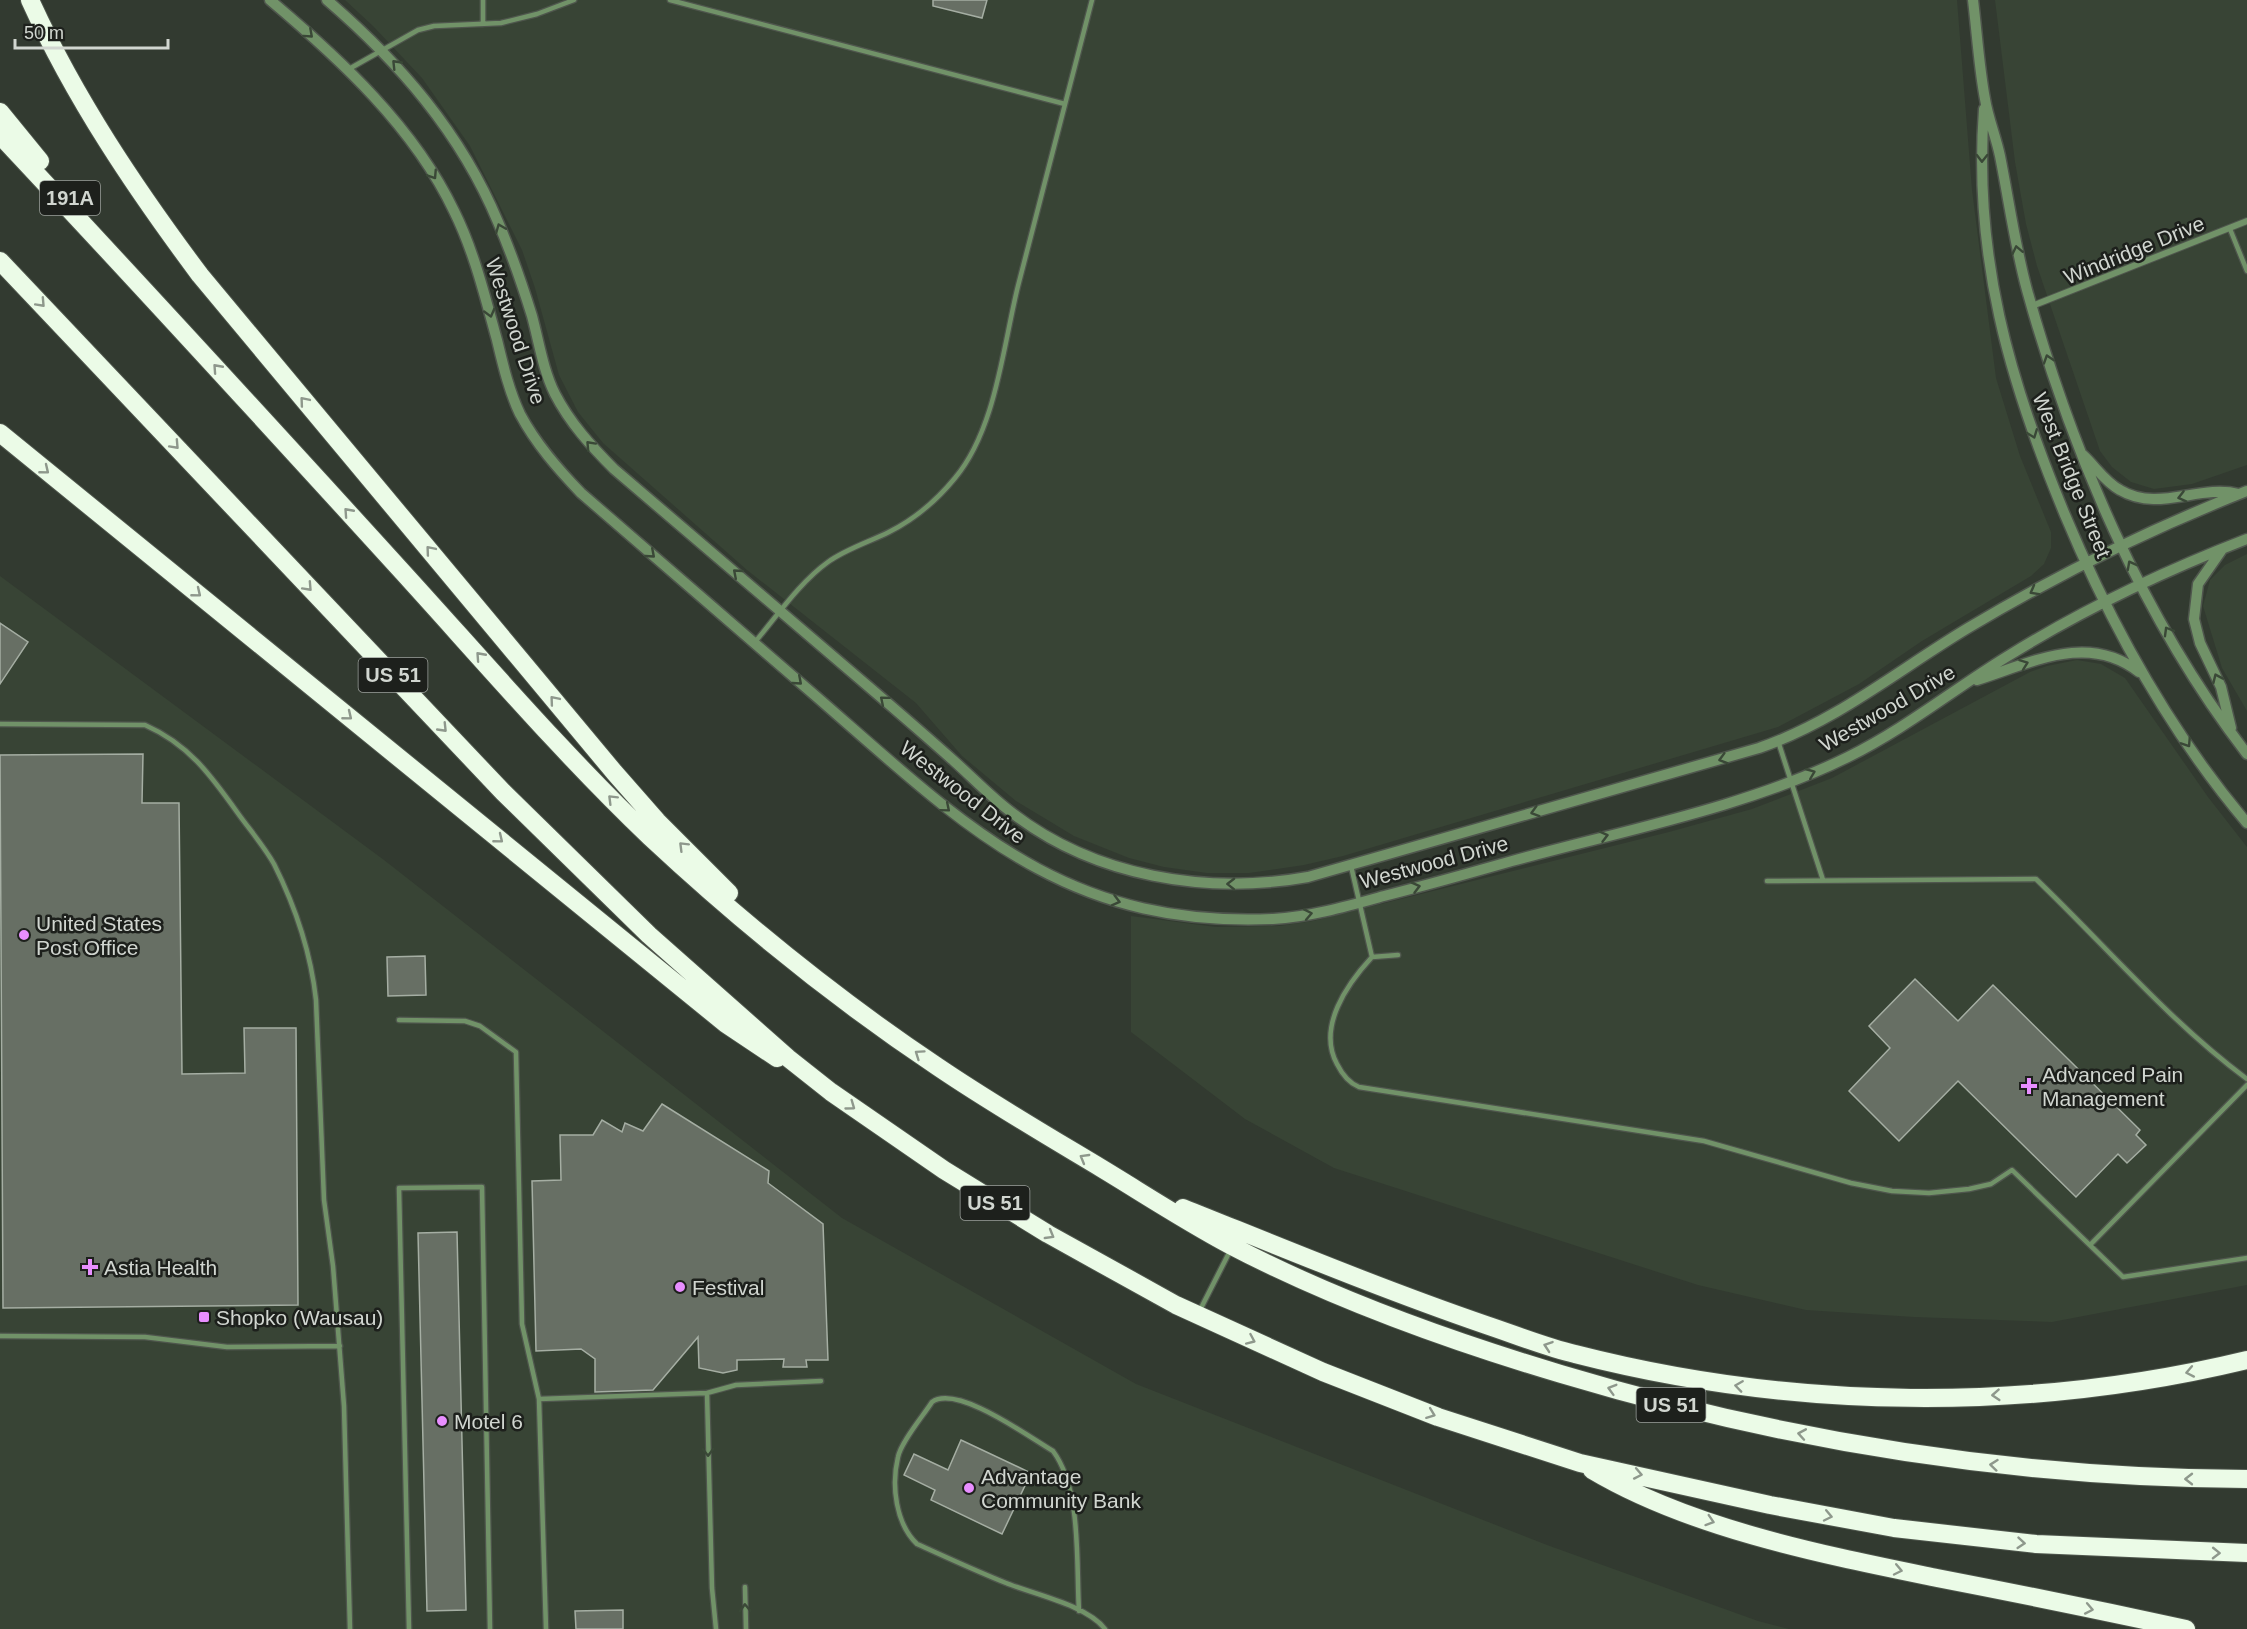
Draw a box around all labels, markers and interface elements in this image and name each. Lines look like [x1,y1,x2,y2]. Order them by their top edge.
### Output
scale bar [15,12,168,50]
text: 50 m [24,23,64,43]
one-way arrow [303,27,313,38]
one-way arrow [392,61,403,71]
one-way arrow [1976,154,1988,163]
one-way arrow [426,168,437,179]
road number: 191A [40,181,100,215]
street label: Windridge Drive [2060,211,2208,289]
one-way arrow [495,223,507,234]
one-way arrow [2011,245,2024,255]
street label: Westwood Drive [482,255,550,407]
one-way arrow [33,296,44,307]
one-way arrow [482,308,495,318]
one-way arrow [2043,354,2055,365]
one-way arrow [213,364,224,375]
street label: West Bridge Street [2028,389,2116,561]
one-way arrow [300,397,311,408]
one-way arrow [2026,428,2038,439]
one-way arrow [168,438,179,448]
one-way arrow [586,441,597,451]
one-way arrow [39,463,50,474]
one-way arrow [2177,489,2187,502]
one-way arrow [344,508,355,519]
one-way arrow [426,546,437,557]
one-way arrow [644,547,655,558]
one-way arrow [2127,561,2138,571]
one-way arrow [733,569,743,580]
one-way arrow [301,579,312,590]
one-way arrow [2029,584,2040,595]
one-way arrow [190,585,201,596]
one-way arrow [2164,627,2175,638]
one-way arrow [476,653,487,663]
road number: US 51 [358,658,428,692]
one-way arrow [2018,659,2029,672]
street label: Westwood Drive [1815,660,1959,756]
one-way arrow [791,674,802,685]
one-way arrow [2212,674,2224,685]
one-way arrow [551,696,562,707]
one-way arrow [880,696,891,707]
one-way arrow [341,708,352,719]
one-way arrow [436,721,447,731]
street label: Westwood Drive [896,736,1030,848]
one-way arrow [2180,736,2191,747]
one-way arrow [1718,752,1729,764]
one-way arrow [1804,768,1815,780]
one-way arrow [609,796,620,807]
one-way arrow [939,801,950,812]
one-way arrow [1530,805,1541,817]
one-way arrow [1599,830,1609,843]
street label: Westwood Drive [1357,831,1511,893]
one-way arrow [493,832,504,843]
one-way arrow [679,843,690,854]
one-way arrow [1227,878,1236,890]
one-way arrow [1411,882,1421,895]
one-way arrow [1110,894,1120,906]
one-way arrow [1303,908,1313,921]
place label: United States Post Office [36,912,162,959]
marker: United States Post Office [17,928,31,942]
one-way arrow [914,1050,925,1061]
place label: Advanced Pain Management [2042,1063,2183,1110]
marker: Advanced Pain Management [2020,1077,2038,1095]
one-way arrow [844,1099,855,1110]
one-way arrow [1079,1154,1090,1165]
road number: US 51 [960,1186,1030,1220]
one-way arrow [1043,1228,1054,1239]
place label: Astia Health [104,1256,217,1279]
marker: Astia Health [81,1258,99,1276]
place label: Festival [692,1276,764,1299]
marker: Festival [673,1280,687,1294]
place label: Shopko (Wausau) [216,1306,383,1329]
marker: Shopko (Wausau) [197,1310,211,1324]
one-way arrow [1244,1333,1255,1345]
one-way arrow [1543,1340,1554,1353]
one-way arrow [2185,1365,2195,1378]
one-way arrow [1734,1380,1744,1392]
one-way arrow [1607,1383,1617,1396]
road number: US 51 [1636,1388,1706,1422]
one-way arrow [1992,1388,2001,1401]
one-way arrow [1425,1407,1436,1420]
place label: Motel 6 [454,1410,523,1433]
marker: Motel 6 [435,1414,449,1428]
one-way arrow [1797,1429,1806,1441]
one-way arrow [702,1447,714,1456]
one-way arrow [1990,1459,1999,1472]
place label: Advantage Community Bank [981,1465,1141,1512]
one-way arrow [1632,1467,1642,1480]
one-way arrow [2184,1473,2193,1485]
marker: Advantage Community Bank [962,1481,976,1495]
one-way arrow [1823,1509,1833,1522]
one-way arrow [1704,1514,1715,1526]
one-way arrow [2016,1536,2026,1549]
one-way arrow [2211,1547,2220,1559]
one-way arrow [1893,1563,1903,1576]
one-way arrow [2084,1602,2094,1615]
one-way arrow [739,1604,752,1613]

